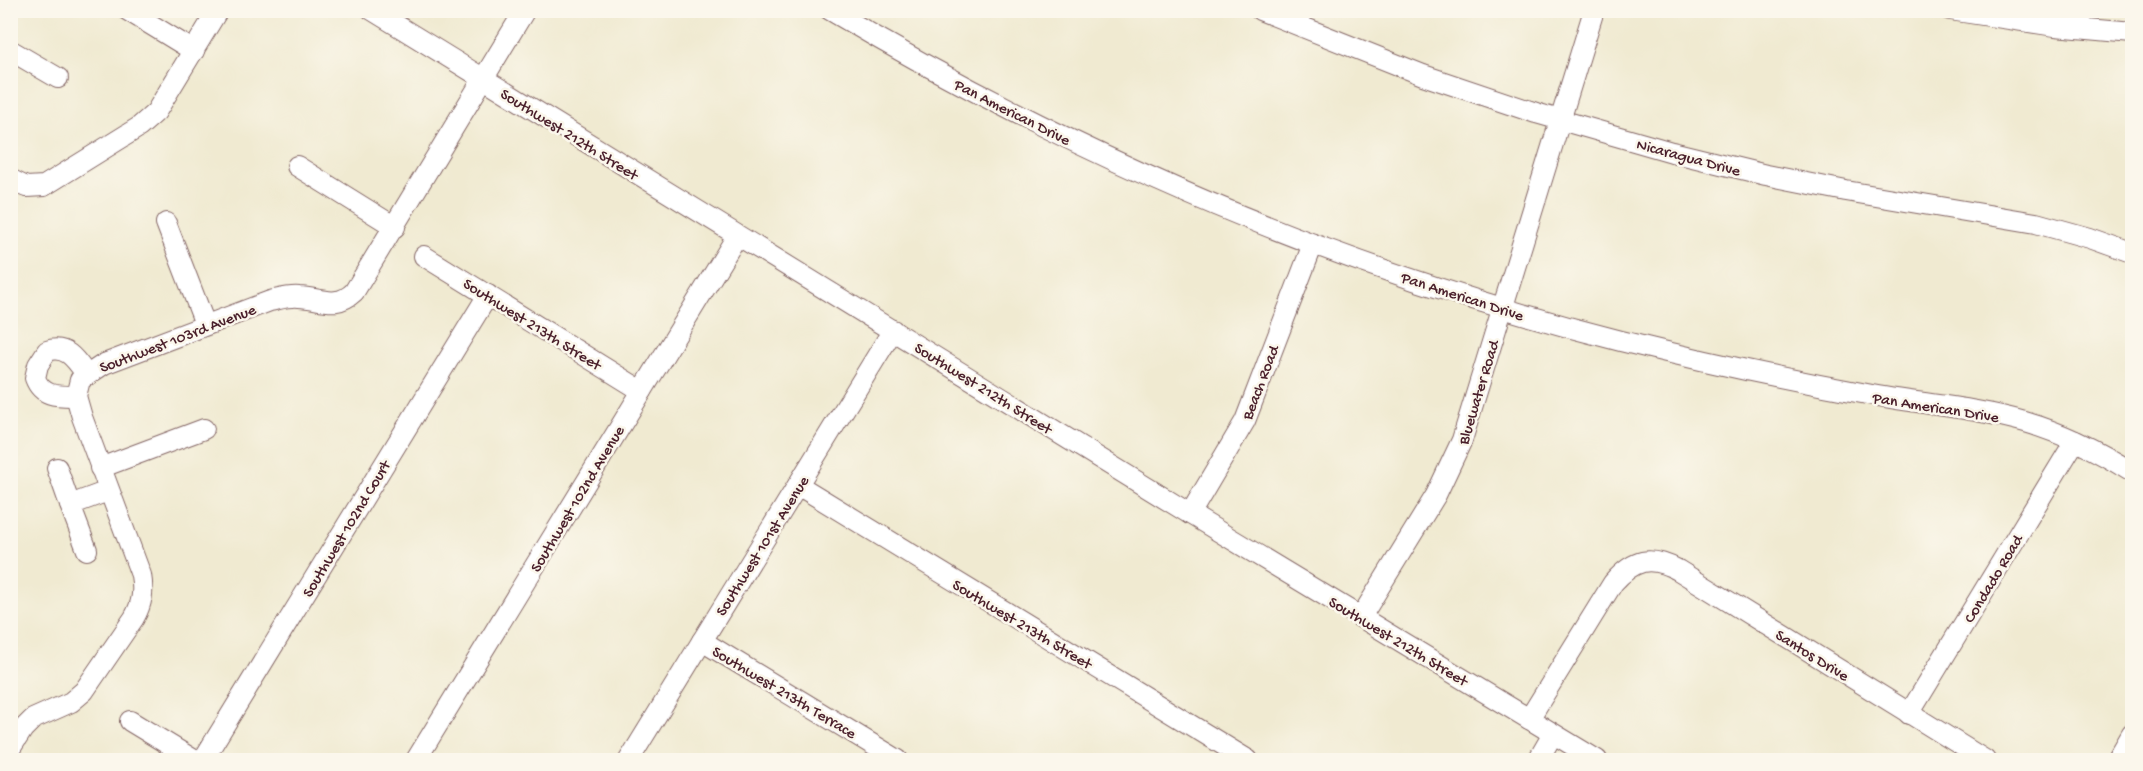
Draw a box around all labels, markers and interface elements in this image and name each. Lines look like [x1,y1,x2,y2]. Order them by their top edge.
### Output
street label: Pan American Drive [949,76,1073,152]
street label: Southwest 212th Street [496,86,642,187]
street label: Nicaragua Drive [1634,136,1743,183]
street label: Pan American Drive [1397,269,1526,327]
street label: Southwest 213th Street [459,276,605,377]
street label: Southwest 103rd Avenue [97,301,260,379]
street label: Bluewater Road [1455,337,1506,448]
street label: Southwest 212th Street [910,340,1056,441]
street label: Beach Road [1239,342,1286,424]
street label: Pan American Drive [1870,390,2001,429]
street label: Southwest 102nd Avenue [528,422,631,576]
street label: Southwest 102nd Court [300,457,397,602]
street label: Southwest 101st Avenue [713,473,815,620]
street label: Condado Road [1961,531,2030,627]
street label: Southwest 213th Street [948,577,1096,676]
street label: Southwest 212th Street [1324,594,1471,693]
street label: Santos Drive [1771,627,1852,687]
street label: Southwest 213th Terrace [708,643,859,745]

